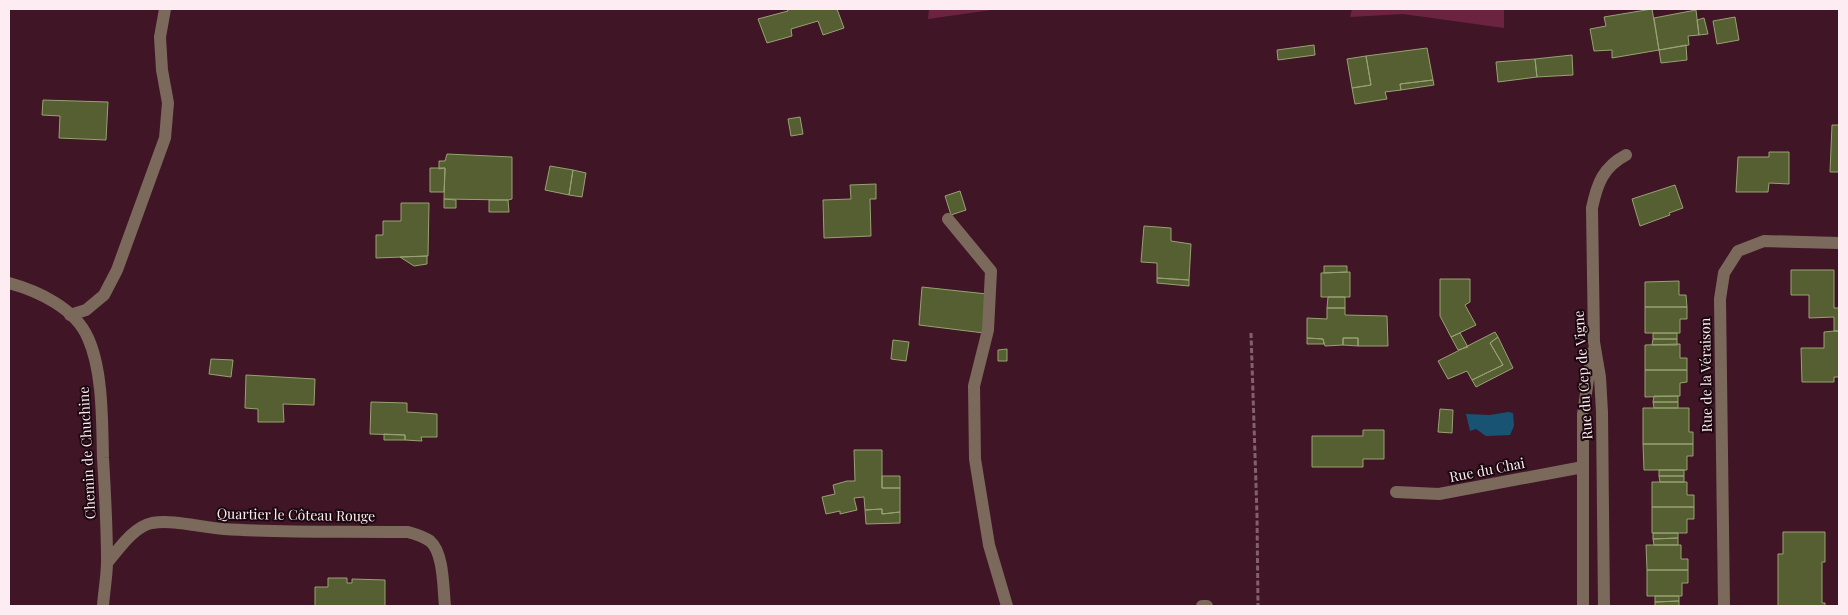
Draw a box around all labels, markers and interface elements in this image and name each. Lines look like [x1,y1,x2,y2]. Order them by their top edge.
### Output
street label: Rue du Cep de Vigne [1569,310,1596,440]
street label: Rue de la Véraison [1695,317,1716,432]
street label: Chemin de Chuchine [74,386,99,520]
street label: Rue du Chai [1448,453,1526,486]
street label: Quartier le Côteau Rouge [217,504,375,525]

